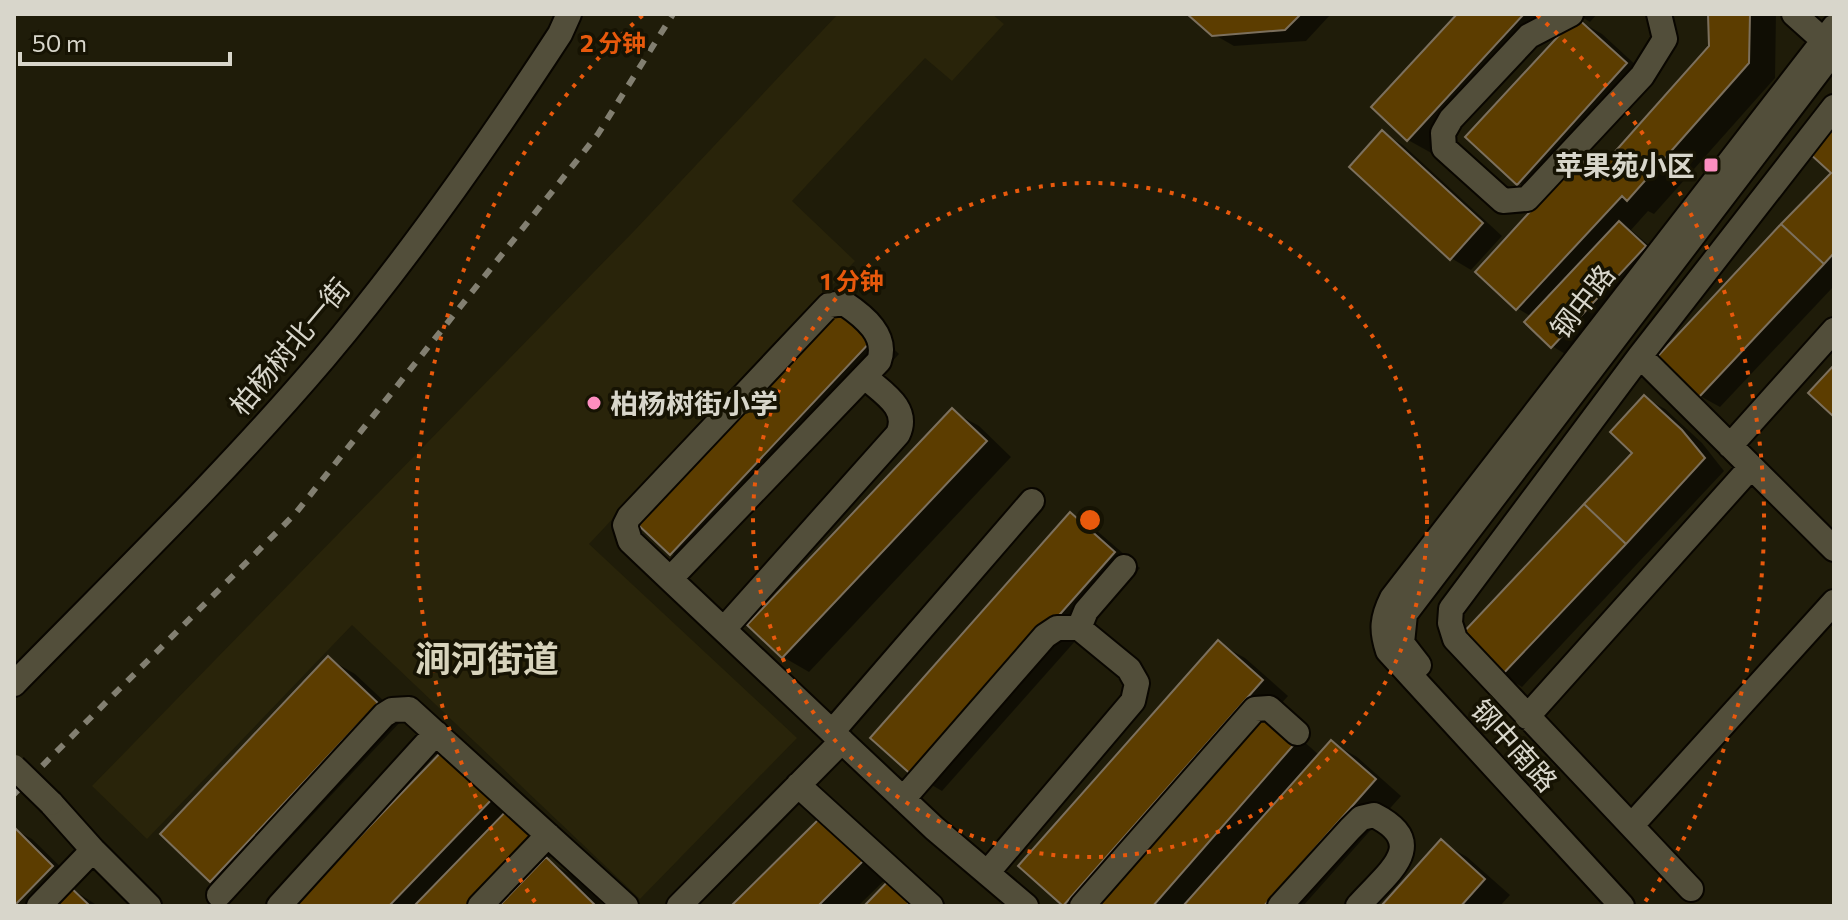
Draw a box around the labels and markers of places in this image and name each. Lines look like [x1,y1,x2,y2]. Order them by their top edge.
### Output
place label: 苹果苑小区 [1555,148,1695,182]
marker: 苹果苑小区 [1702,156,1720,174]
place label: 柏杨树街小学 [610,386,778,420]
marker: 柏杨树街小学 [585,394,603,412]
centre of rings [1076,506,1104,534]

